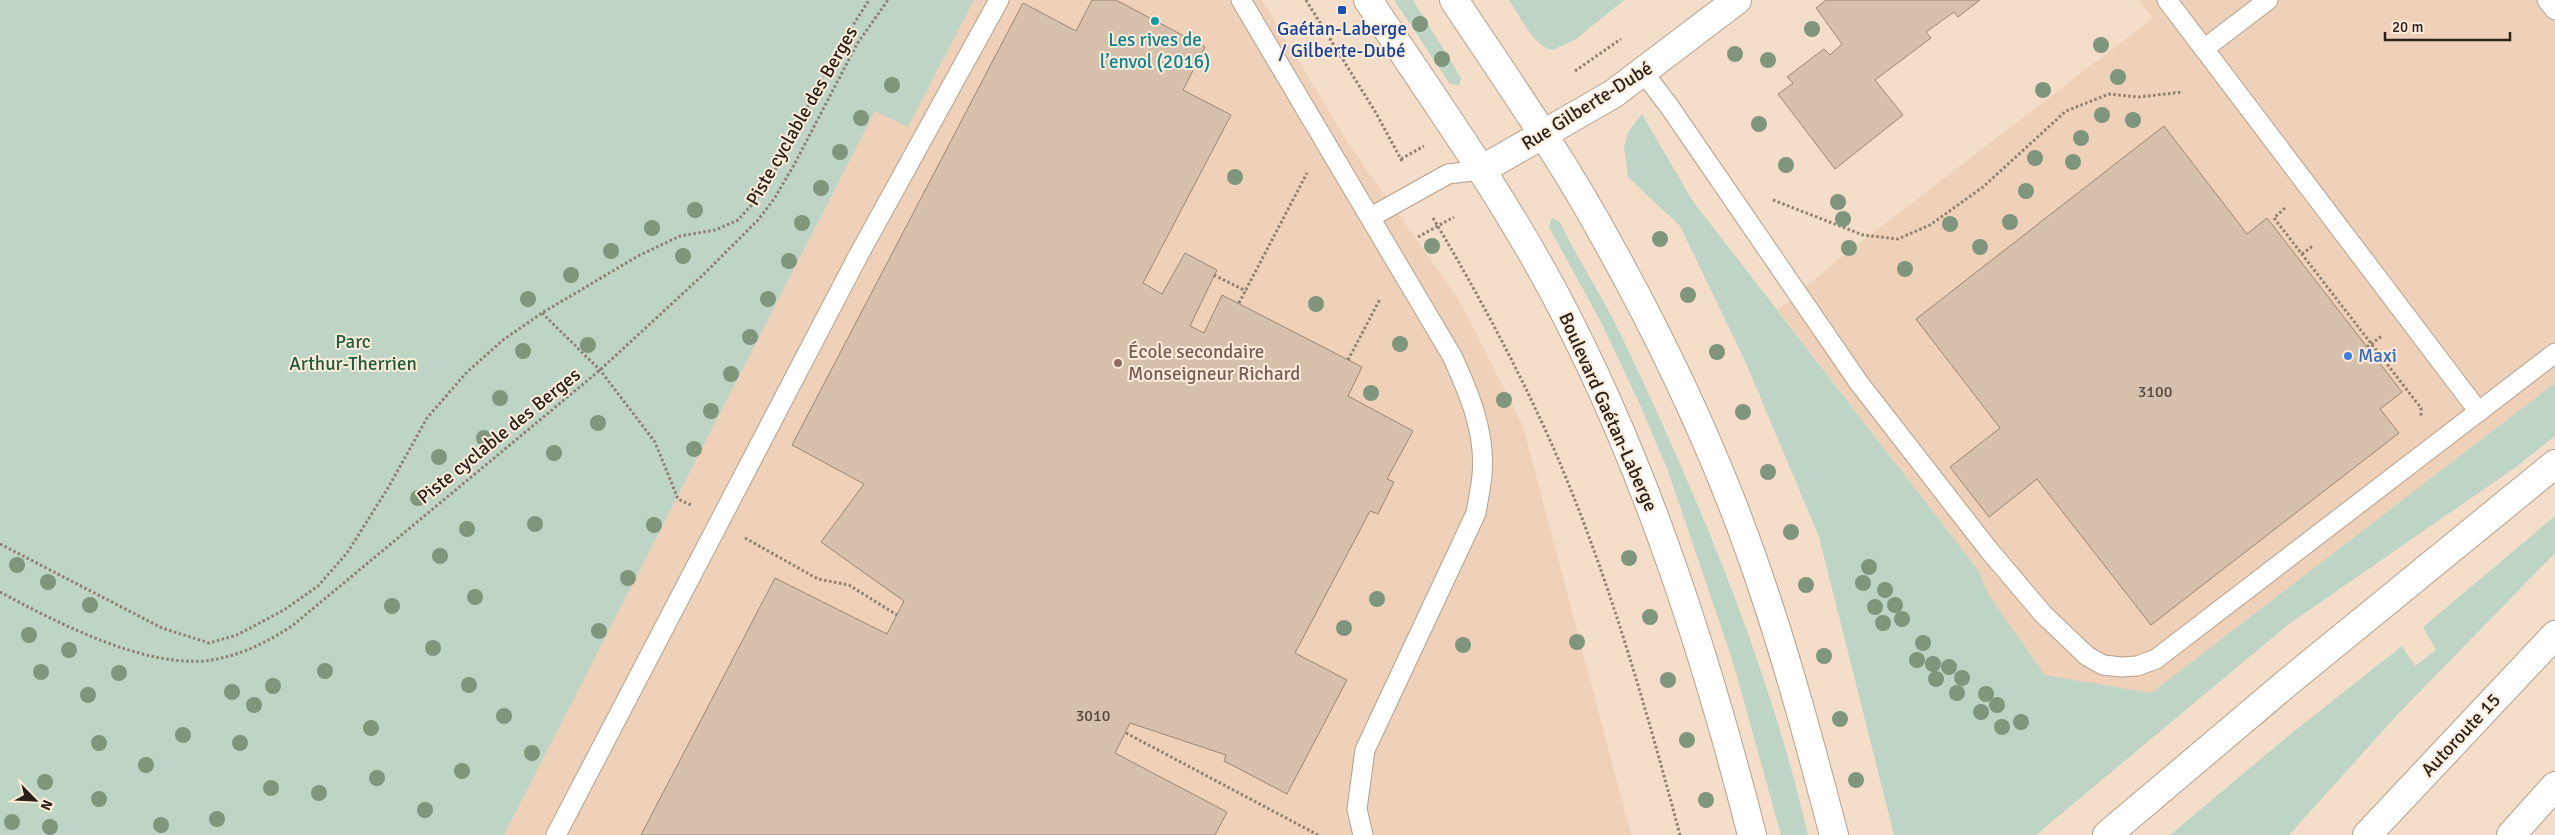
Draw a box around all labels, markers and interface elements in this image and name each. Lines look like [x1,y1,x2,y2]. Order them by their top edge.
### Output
marker: Gaétan-Laberge / Gilberte-Dubé [1336,4,1348,16]
scale bar [2385,10,2510,42]
marker: Les rives de l’envol (2016) [1149,15,1161,27]
place label: Gaétan-Laberge / Gilberte-Dubé [1277,17,1407,63]
text: 20 m [2392,18,2423,36]
street label: Piste cyclable des Berges [741,22,863,210]
place label: Les rives de l’envol (2016) [1100,28,1210,74]
street label: Rue Gilberte-Dubé [1517,56,1657,156]
street label: Boulevard Gaétan-Laberge [1553,309,1663,515]
park label: Parc Arthur-Therrien [289,330,417,376]
place label: École secondaire Monseigneur Richard [1128,340,1300,386]
place label: Maxi [2358,344,2397,368]
marker: Maxi [2342,350,2354,362]
marker: École secondaire Monseigneur Richard [1112,357,1124,369]
street label: Piste cyclable des Berges [413,363,585,509]
house number: 3100 [2138,382,2172,402]
street label: Autoroute 15 [2416,688,2506,782]
house number: 3010 [1076,706,1110,726]
north arrow [10,775,60,825]
text: N [37,797,56,813]

